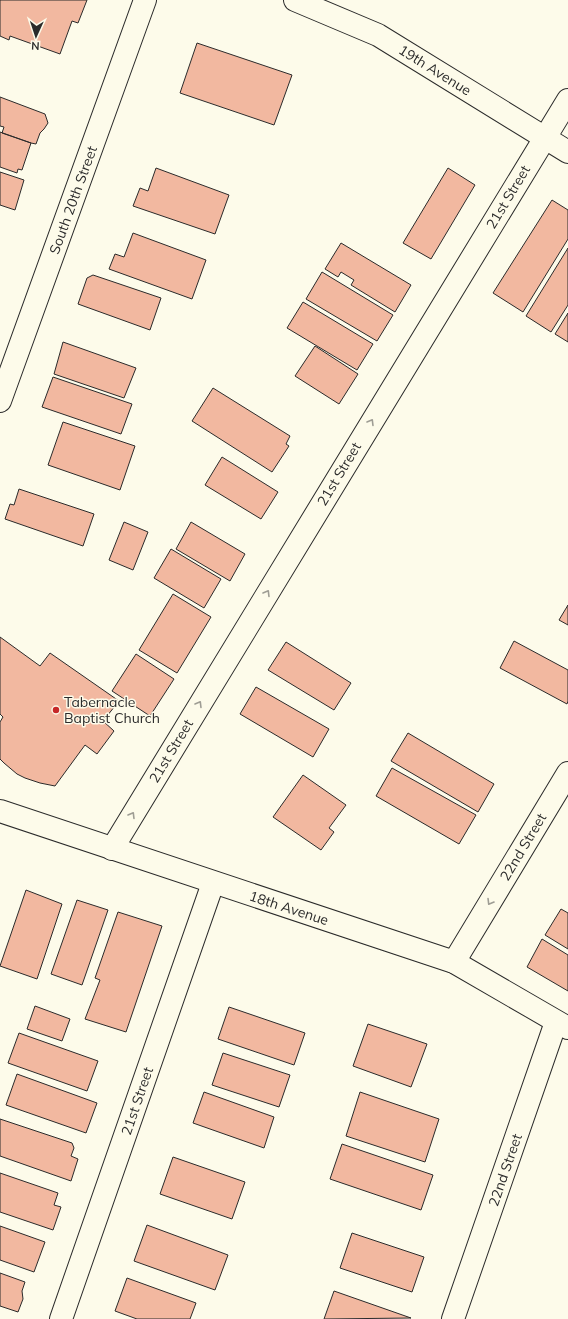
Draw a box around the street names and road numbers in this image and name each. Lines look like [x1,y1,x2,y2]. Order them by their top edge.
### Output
street label: 19th Avenue [395,41,475,99]
street label: South 20th Street [45,143,101,257]
street label: 21st Street [482,162,534,232]
street label: 21st Street [313,439,365,509]
street label: 21st Street [145,716,197,786]
street label: 22nd Street [496,810,550,884]
street label: 18th Avenue [247,887,331,929]
street label: 21st Street [117,1064,157,1137]
street label: 22nd Street [484,1131,526,1209]

